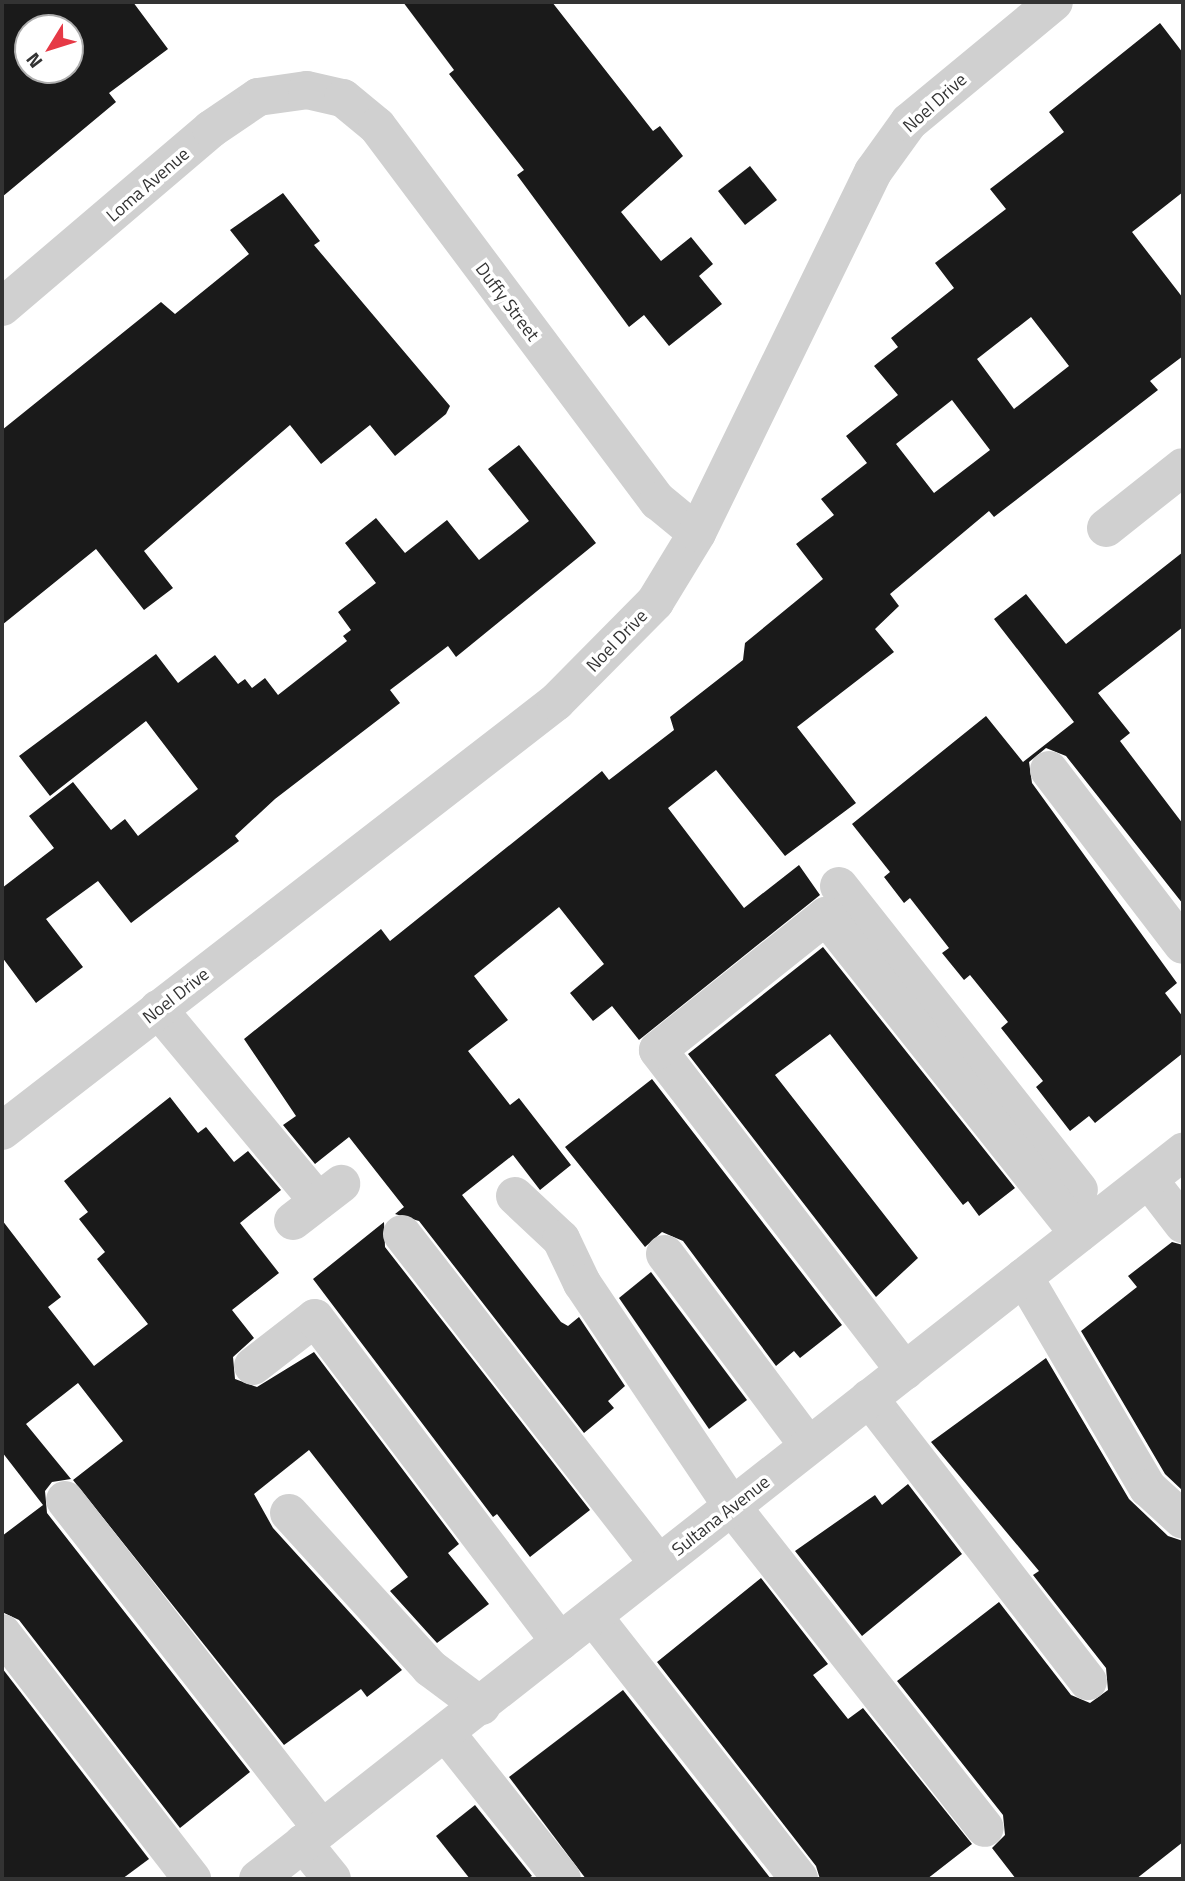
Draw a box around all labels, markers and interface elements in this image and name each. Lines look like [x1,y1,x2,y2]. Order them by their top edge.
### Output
north arrow [14,14,84,84]
text: N [18,47,49,75]
street label: Noel Drive [899,69,971,137]
street label: Loma Avenue [102,143,194,227]
street label: Duffy Street [471,259,543,345]
street label: Noel Drive [582,605,652,677]
street label: Noel Drive [139,963,213,1029]
street label: Sultana Avenue [668,1471,774,1561]

